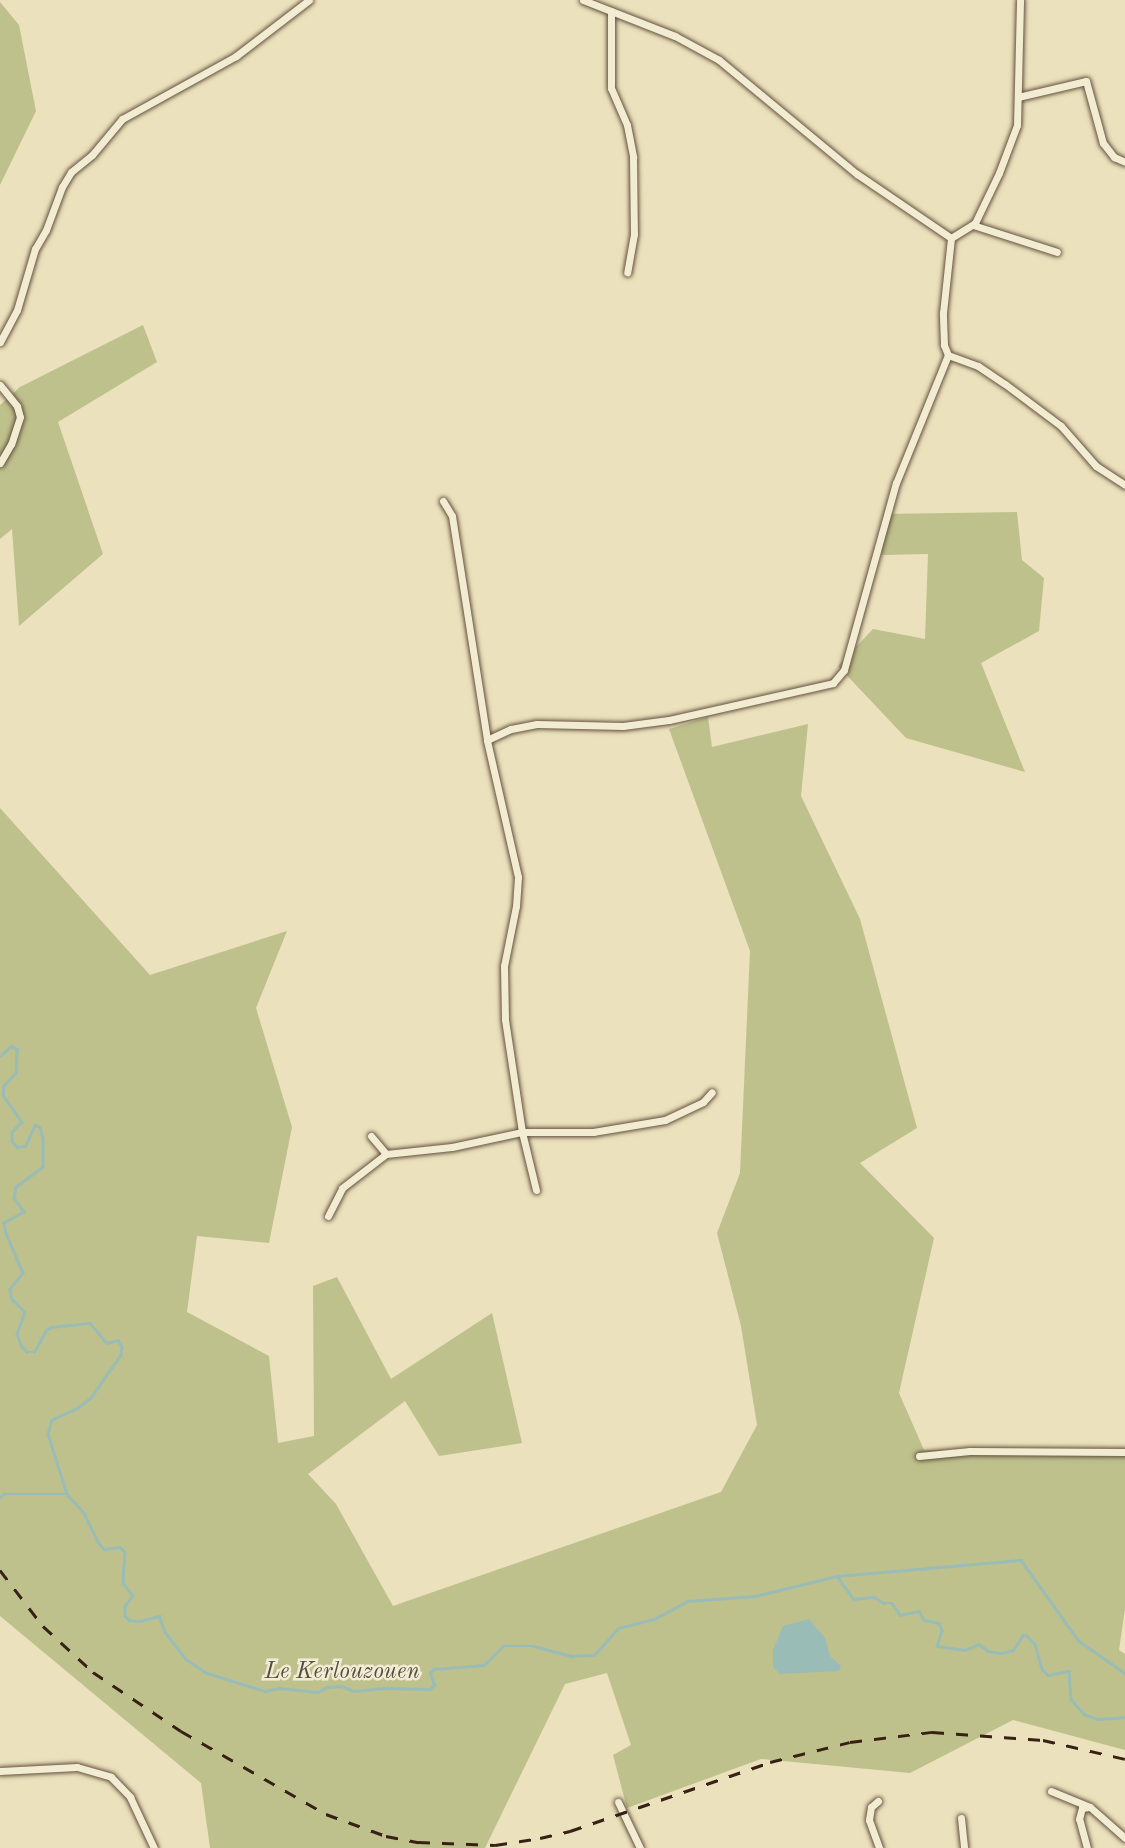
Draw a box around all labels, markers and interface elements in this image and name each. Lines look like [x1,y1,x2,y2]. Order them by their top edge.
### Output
water label: Le Kerlouzouen [264,1658,420,1686]

